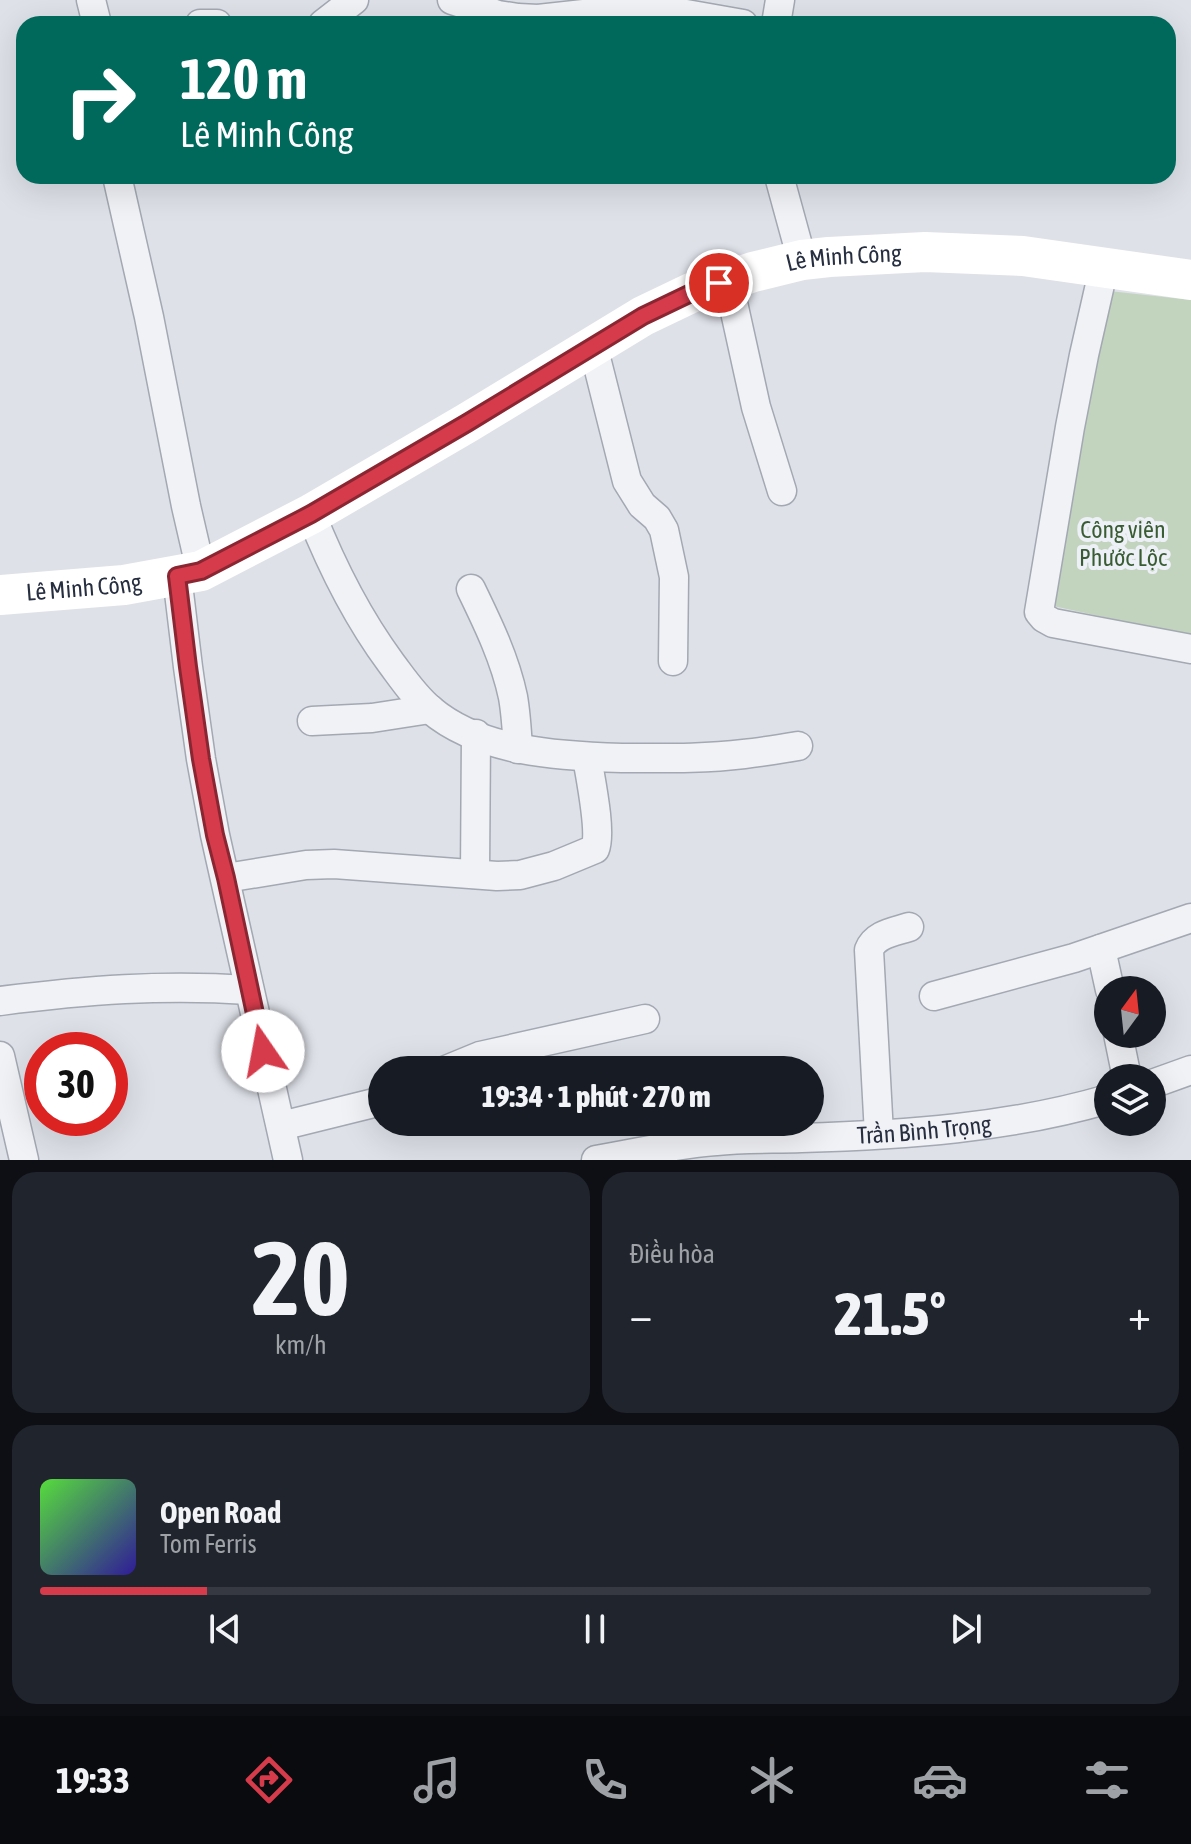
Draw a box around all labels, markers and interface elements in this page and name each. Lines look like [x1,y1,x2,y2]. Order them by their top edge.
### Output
text: 120 m [180,47,307,111]
icon: right [48,48,152,152]
text: Lê Minh Công [180,113,354,155]
street label: Lê Minh Công [783,239,903,276]
pin [685,249,753,317]
icon: arrive [697,261,741,305]
park label: Công viên Phước Lộc [1079,516,1167,571]
street label: Lê Minh Công [25,568,144,606]
north arrow [1094,976,1166,1048]
map controls [1094,976,1166,1136]
position arrow [221,1009,305,1093]
speed limit sign: 30 [24,1032,128,1136]
button: layers [1094,1064,1166,1136]
text: 19:34 · 1 phút · 270 m [481,1079,711,1113]
street label: Trần Bình Trọng [856,1110,994,1149]
text: 20 [252,1218,350,1337]
text: Điều hòa [630,1239,715,1269]
text: 21.5° [834,1279,946,1348]
text: − [630,1289,652,1339]
text: + [1128,1289,1151,1339]
text: km/h [275,1330,327,1360]
text: Open Road [160,1495,281,1529]
text: Tom Ferris [160,1529,257,1559]
icon: previous [203,1607,247,1651]
icon: pause [573,1607,617,1651]
icon: next [944,1607,988,1651]
icon: directions [241,1752,297,1808]
icon: music [409,1752,465,1808]
icon: phone [577,1752,633,1808]
icon: climate [744,1752,800,1808]
icon: car [912,1752,968,1808]
icon: filters [1079,1752,1135,1808]
text: 19:33 [56,1759,130,1801]

